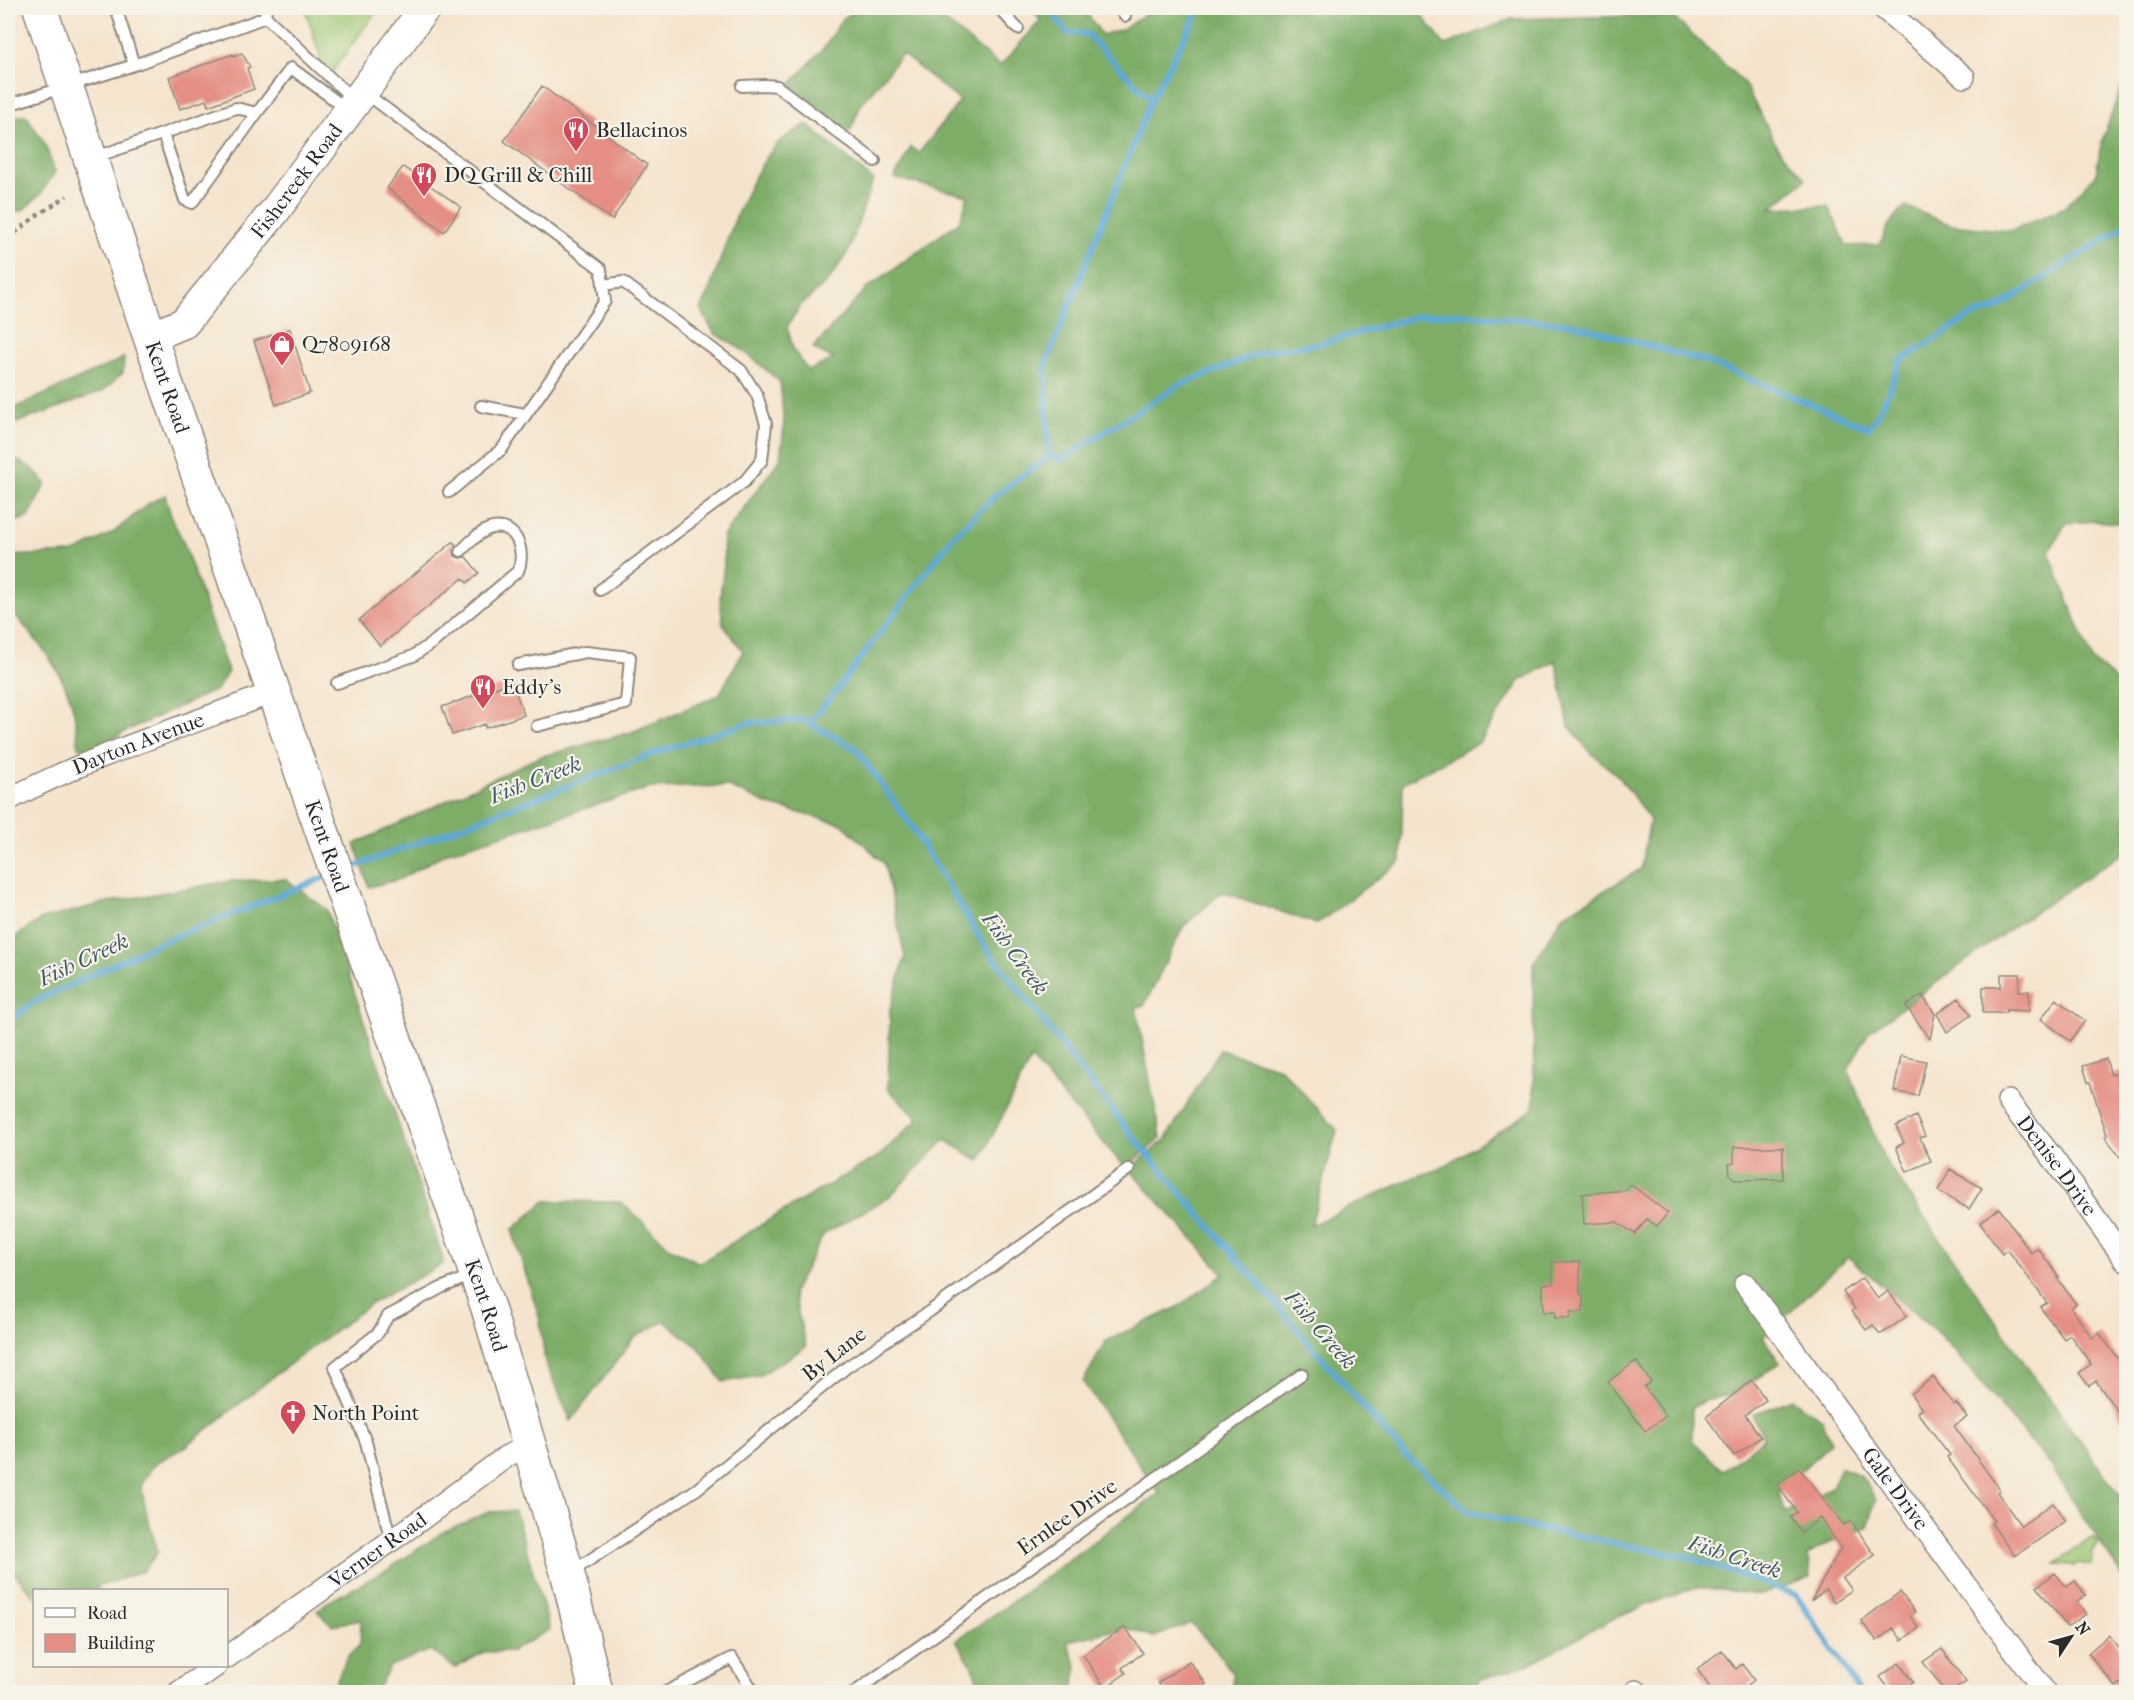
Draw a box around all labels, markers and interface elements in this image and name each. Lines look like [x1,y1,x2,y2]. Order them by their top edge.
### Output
restaurant icon: Bellacinos [561,115,591,153]
street label: Fishcreek Road [245,118,348,243]
place label: Bellacinos [596,118,687,142]
restaurant icon: DQ Grill & Chill [409,160,439,198]
place label: DQ Grill & Chill [444,163,593,187]
shop icon: Q7809168 [267,329,297,367]
place label: Q7809168 [302,332,391,356]
street label: Kent Road [140,338,195,437]
restaurant icon: Eddy's [468,672,498,710]
place label: Eddy's [502,675,561,699]
street label: Dayton Avenue [69,707,207,780]
water label: Fish Creek [485,751,585,810]
street label: Kent Road [300,797,355,896]
water label: Fish Creek [976,906,1054,1000]
water label: Fish Creek [33,928,133,992]
street label: Denise Drive [2012,1111,2102,1220]
street label: Kent Road [460,1256,513,1355]
water label: Fish Creek [1278,1284,1362,1375]
street label: By Lane [797,1322,871,1386]
church icon: North Point [278,1398,308,1436]
place label: North Point [312,1401,420,1425]
street label: Gale Drive [1857,1443,1934,1535]
street label: Ernlee Drive [1013,1474,1121,1560]
street label: Verner Road [323,1507,432,1594]
water label: Fish Creek [1684,1529,1784,1584]
legend [33,1589,228,1667]
text: Road [87,1603,127,1624]
north arrow [2041,1607,2101,1667]
text: N [2071,1618,2094,1640]
text: Building [87,1633,155,1654]

